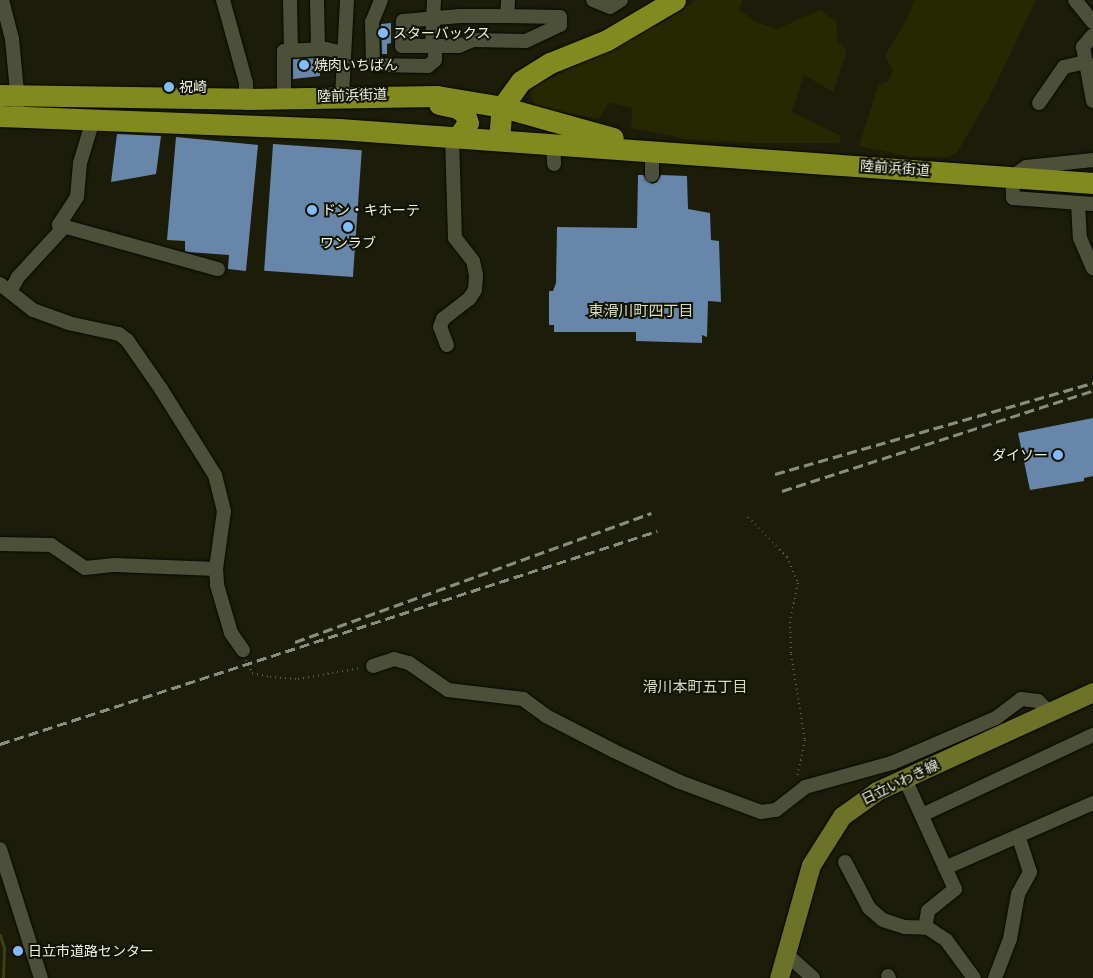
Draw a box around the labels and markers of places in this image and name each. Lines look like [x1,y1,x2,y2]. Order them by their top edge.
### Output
place label: スターバックス [393,25,491,41]
marker: スターバックス [377,27,389,39]
place label: 焼肉いちばん [314,57,398,73]
marker: 焼肉いちばん [298,59,310,71]
place label: 祝崎 [179,79,207,95]
marker: 祝崎 [163,81,175,93]
place label: ドン・キホーテ [322,202,420,218]
marker: ドン・キホーテ [306,204,318,216]
marker: ワンラブ [342,221,354,233]
place label: ワンラブ [320,235,376,251]
place label: ダイソー [992,447,1048,463]
marker: ダイソー [1052,449,1064,461]
place label: 日立市道路センター [28,943,154,959]
marker: 日立市道路センター [12,945,24,957]

